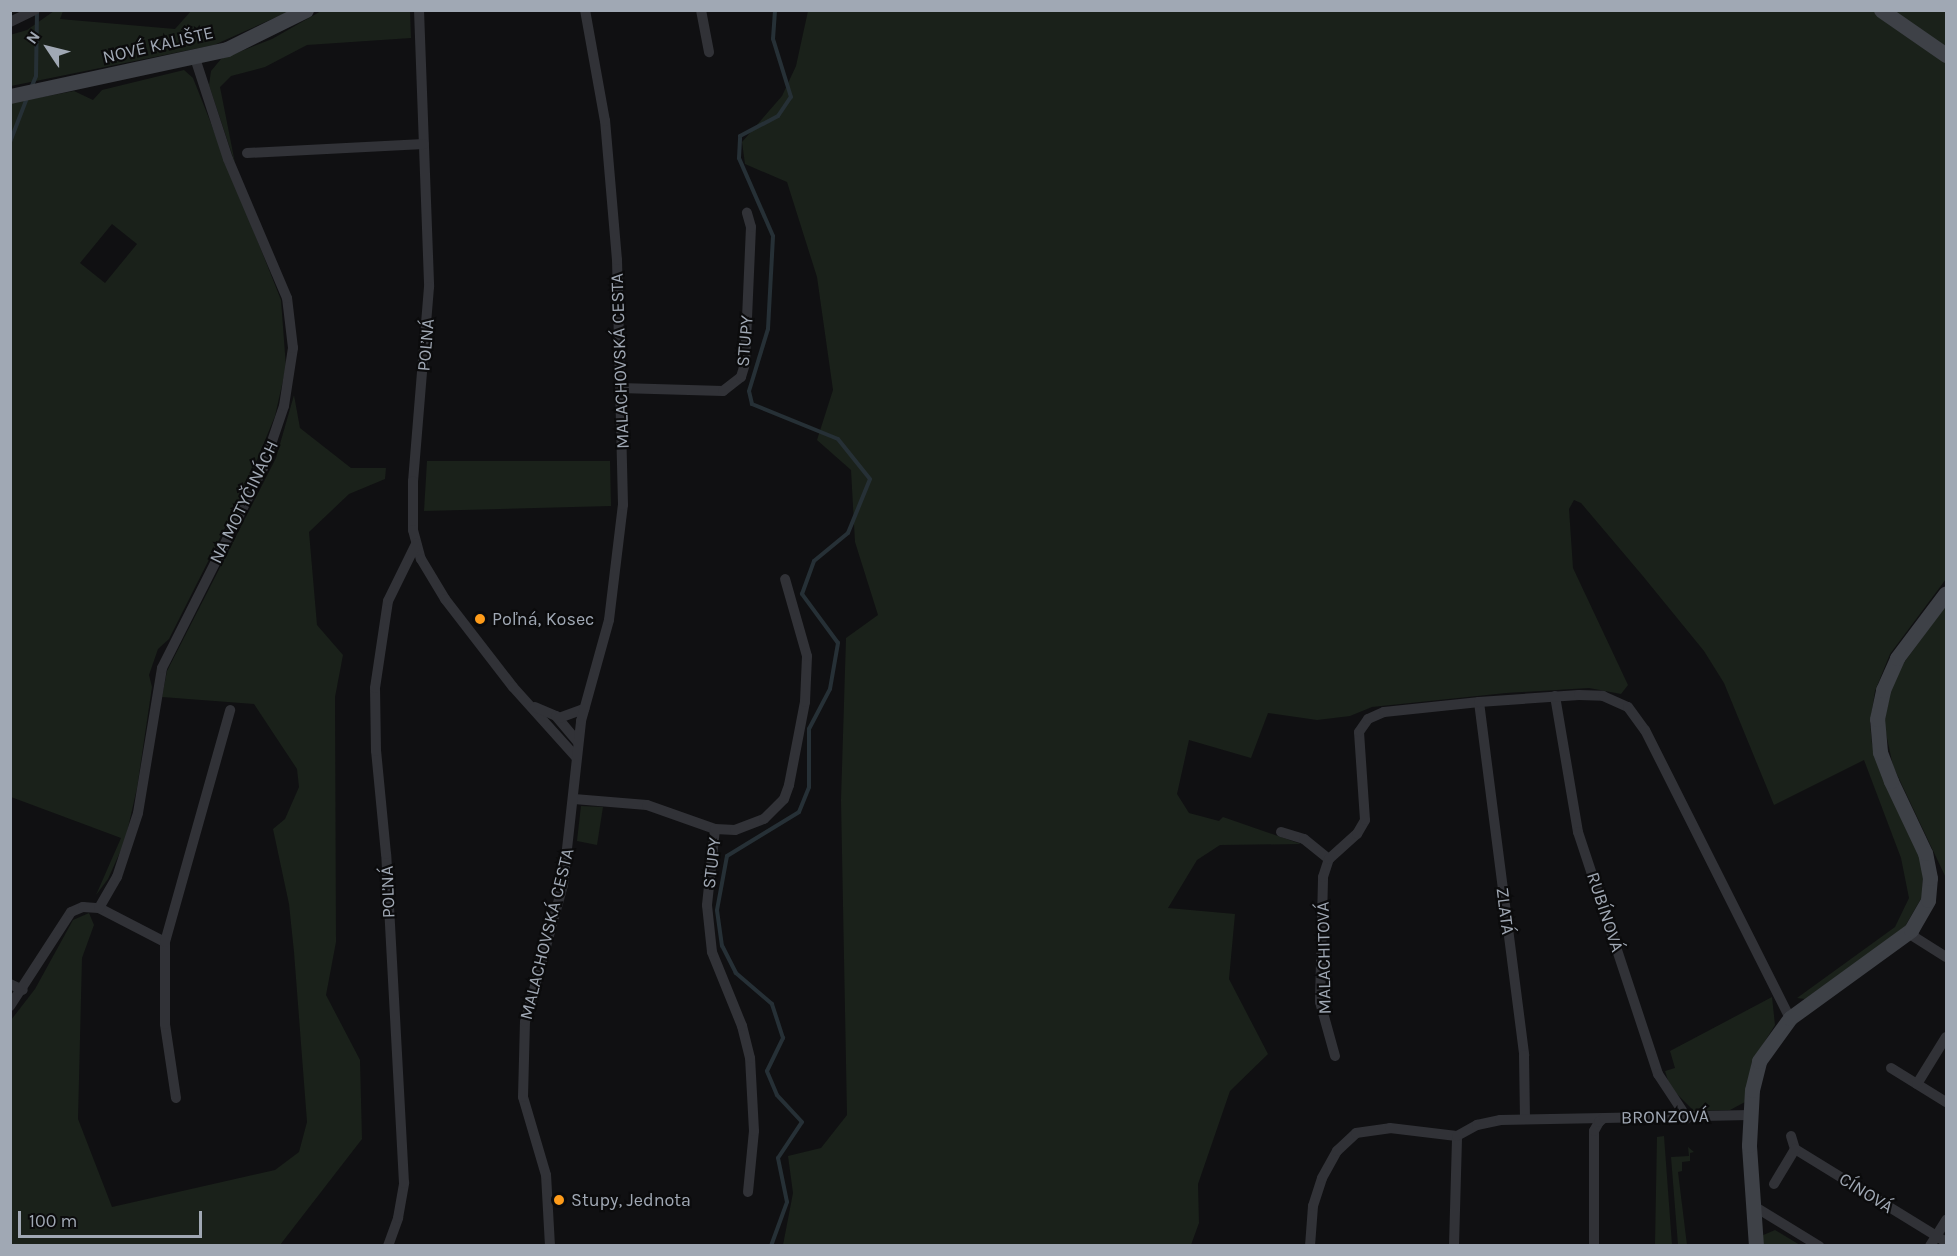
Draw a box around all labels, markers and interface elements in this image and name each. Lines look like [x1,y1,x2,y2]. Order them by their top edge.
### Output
north arrow [18,18,78,78]
street label: NOVÉ KALIŠTE [100,22,216,68]
text: N [22,27,44,48]
street label: MALACHOVSKÁ CESTA [606,273,634,449]
street label: STUPY [732,314,758,368]
street label: POĽNÁ [413,318,439,372]
street label: NA MOTYČINÁCH [205,437,283,567]
place label: Poľná, Kosec [492,608,594,630]
marker: Poľná, Kosec [473,612,487,626]
street label: STUPY [698,836,726,890]
street label: MALACHOVSKÁ CESTA [515,846,579,1022]
street label: POĽNÁ [376,865,400,919]
street label: RUBÍNOVÁ [1582,869,1628,955]
street label: ZLATÁ [1491,886,1519,936]
street label: MALACHITOVÁ [1312,901,1336,1015]
street label: BRONZOVÁ [1621,1105,1709,1129]
street label: CÍNOVÁ [1835,1168,1897,1218]
place label: Stupy, Jednota [571,1189,691,1211]
marker: Stupy, Jednota [552,1193,566,1207]
scale bar [21,1199,206,1237]
text: 100 m [29,1210,77,1232]

